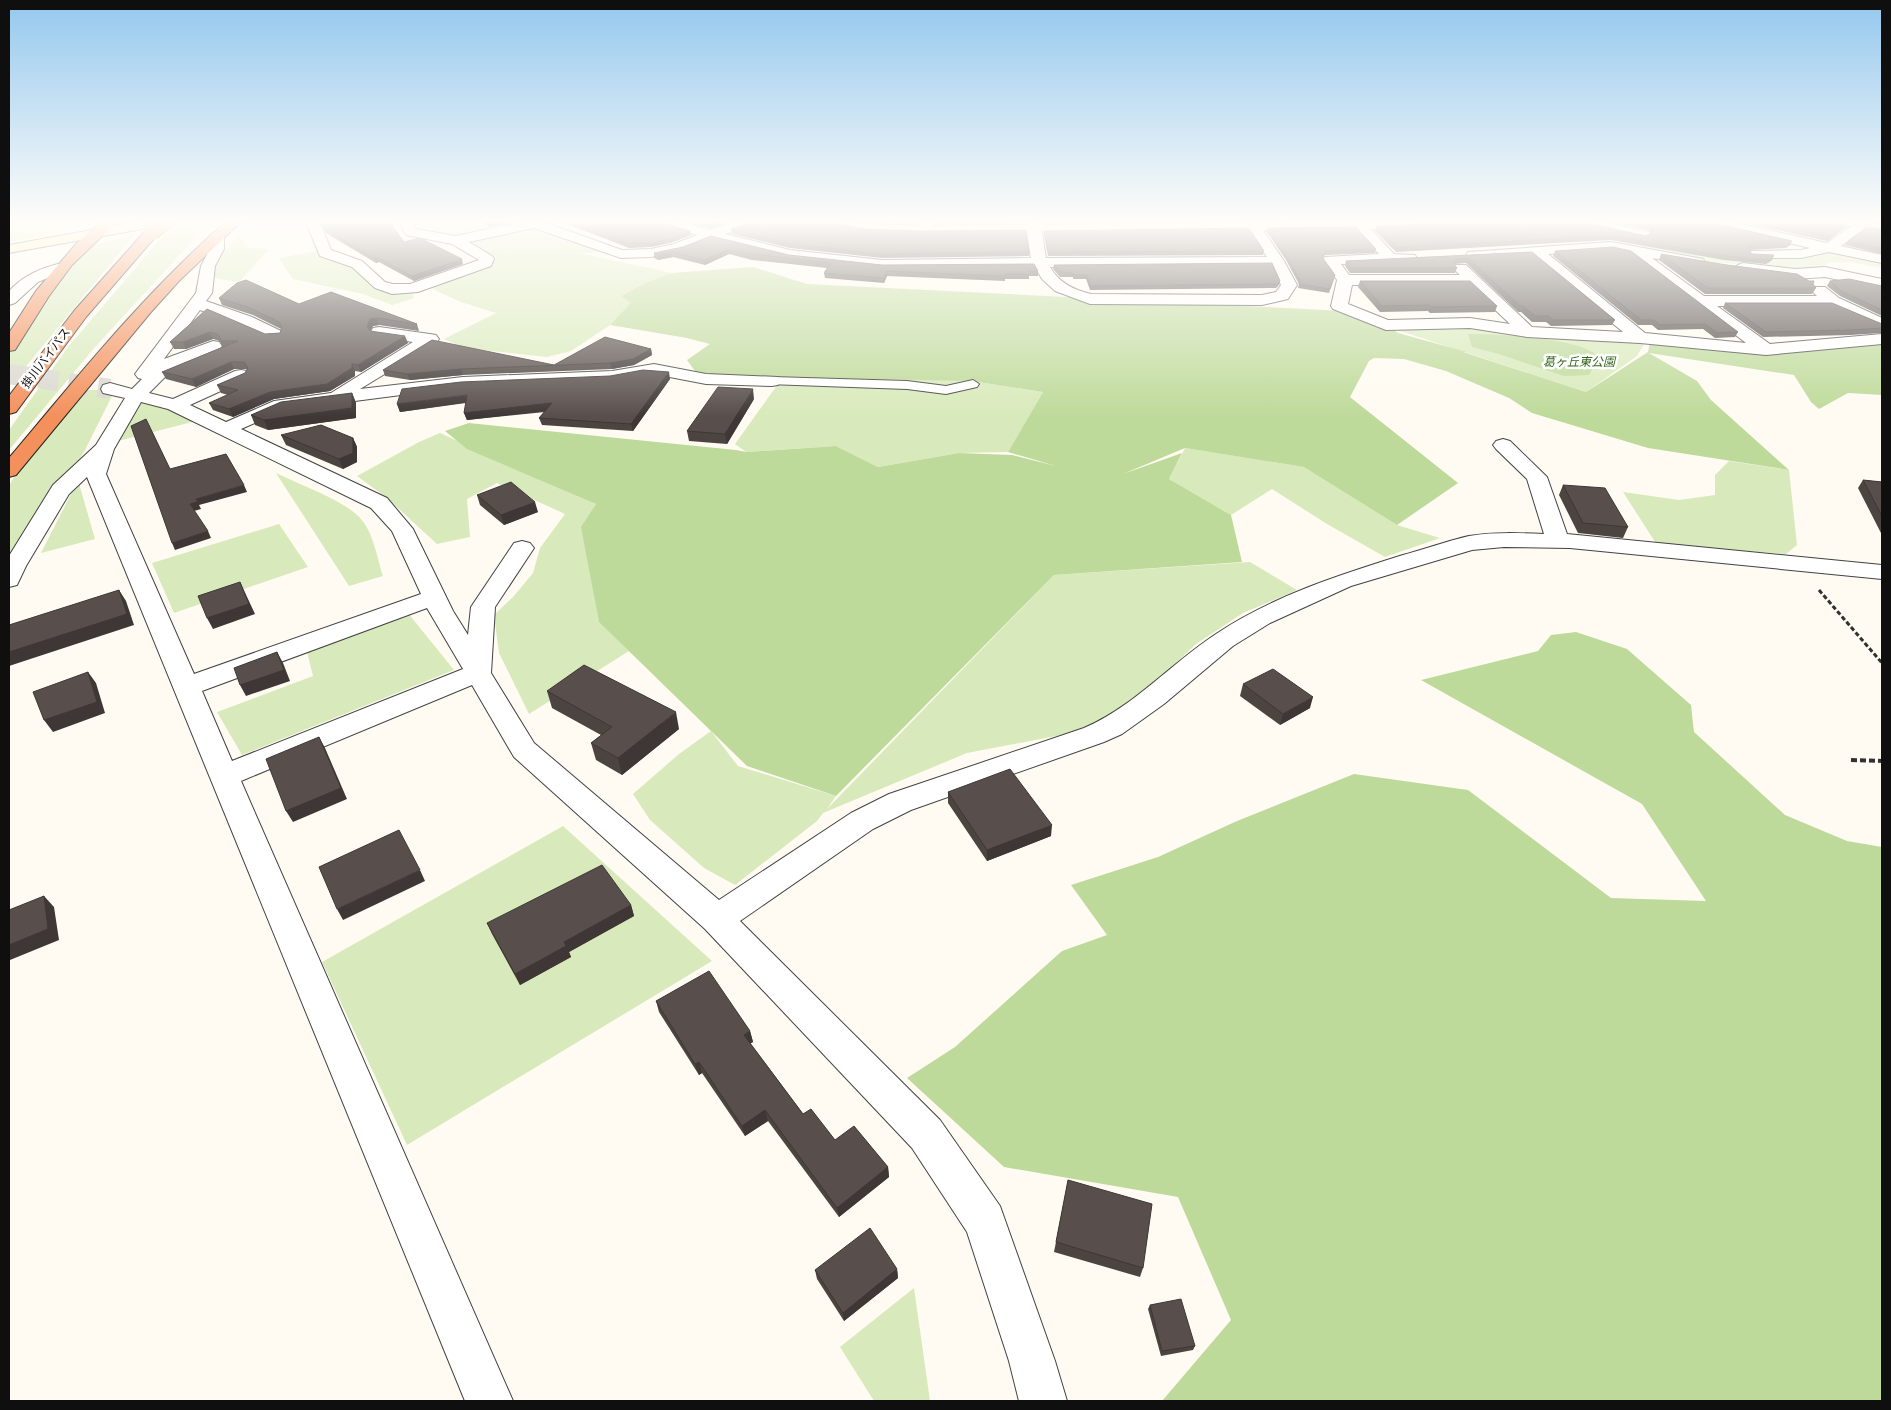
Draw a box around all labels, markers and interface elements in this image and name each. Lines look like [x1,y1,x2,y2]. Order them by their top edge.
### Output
street label: 掛川バイパス [19,325,73,391]
park label: 葛ヶ丘東公園 [1543,355,1617,369]

